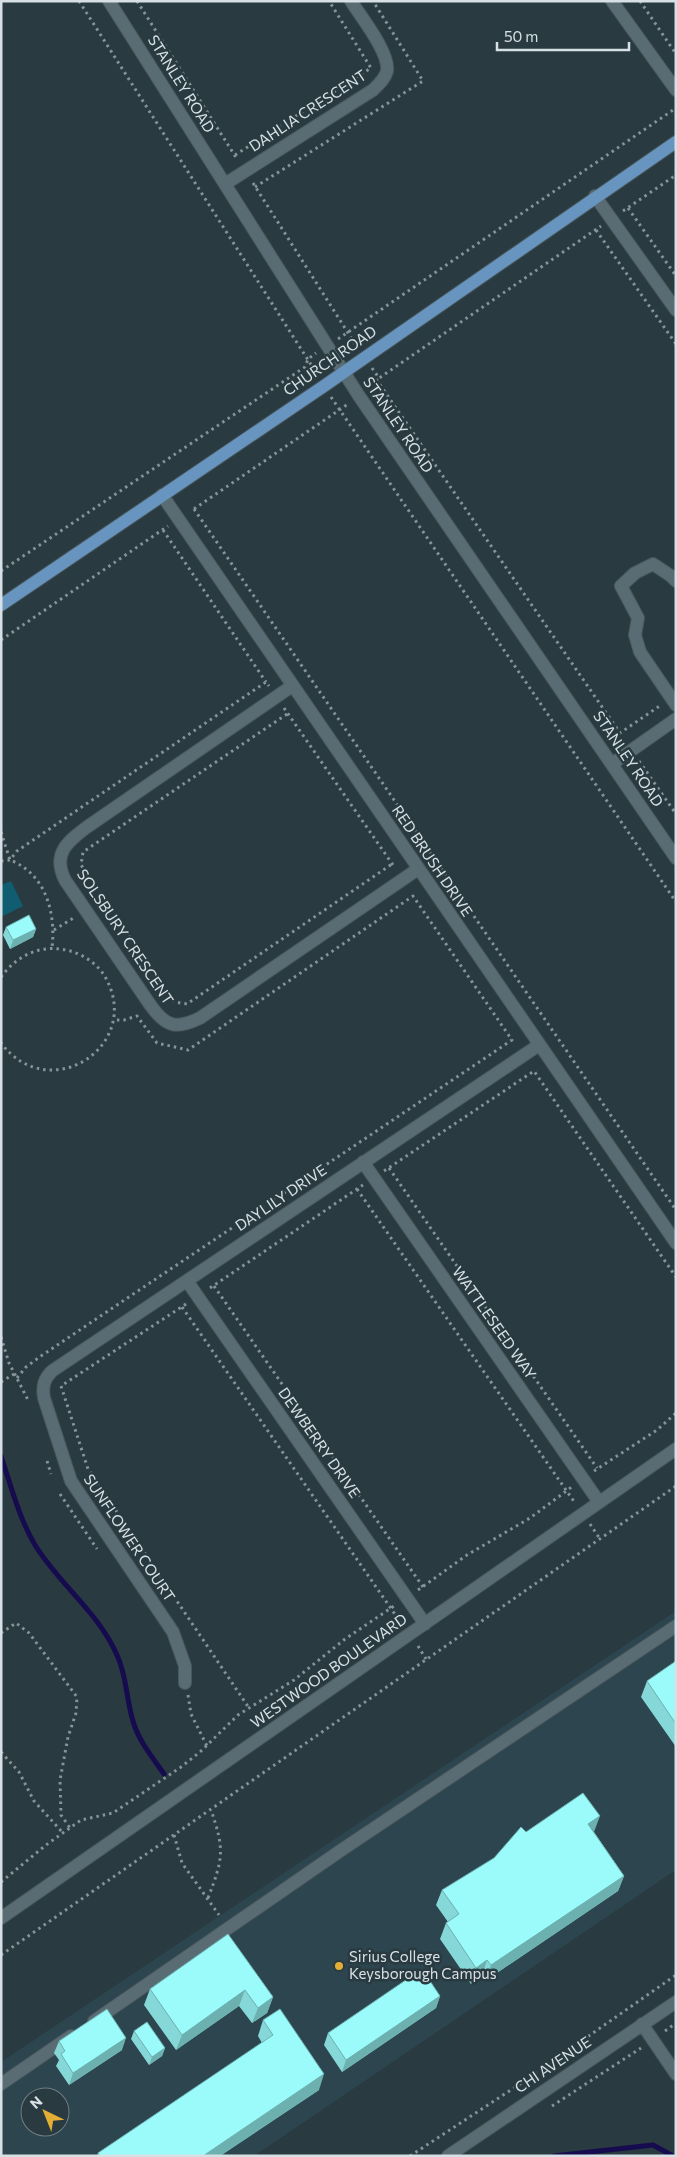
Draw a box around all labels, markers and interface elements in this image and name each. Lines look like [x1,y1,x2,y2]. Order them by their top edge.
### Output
scale bar [497,20,630,52]
text: 50 m [504,27,538,45]
street label: STANLEY ROAD [145,31,219,136]
street label: DAHLIA CRESCENT [245,65,370,155]
street label: CHURCH ROAD [279,321,380,399]
street label: STANLEY ROAD [360,373,438,476]
street label: STANLEY ROAD [590,707,668,810]
street label: RED BRUSH DRIVE [389,801,477,920]
street label: SOLSBURY CRESCENT [74,865,178,1008]
street label: DAYLILY DRIVE [231,1160,330,1234]
street label: WATTLESEED WAY [449,1263,541,1382]
street label: DEWBERRY DRIVE [275,1384,365,1501]
street label: SUNFLOWER COURT [80,1470,179,1605]
street label: WESTWOOD BOULEVARD [247,1609,410,1731]
place label: Sirius College Keysborough Campus [349,1947,497,1982]
marker: Sirius College Keysborough Campus [333,1960,345,1972]
street label: CHI AVENUE [511,2032,594,2096]
north arrow [20,2087,70,2137]
text: N [26,2092,45,2112]

